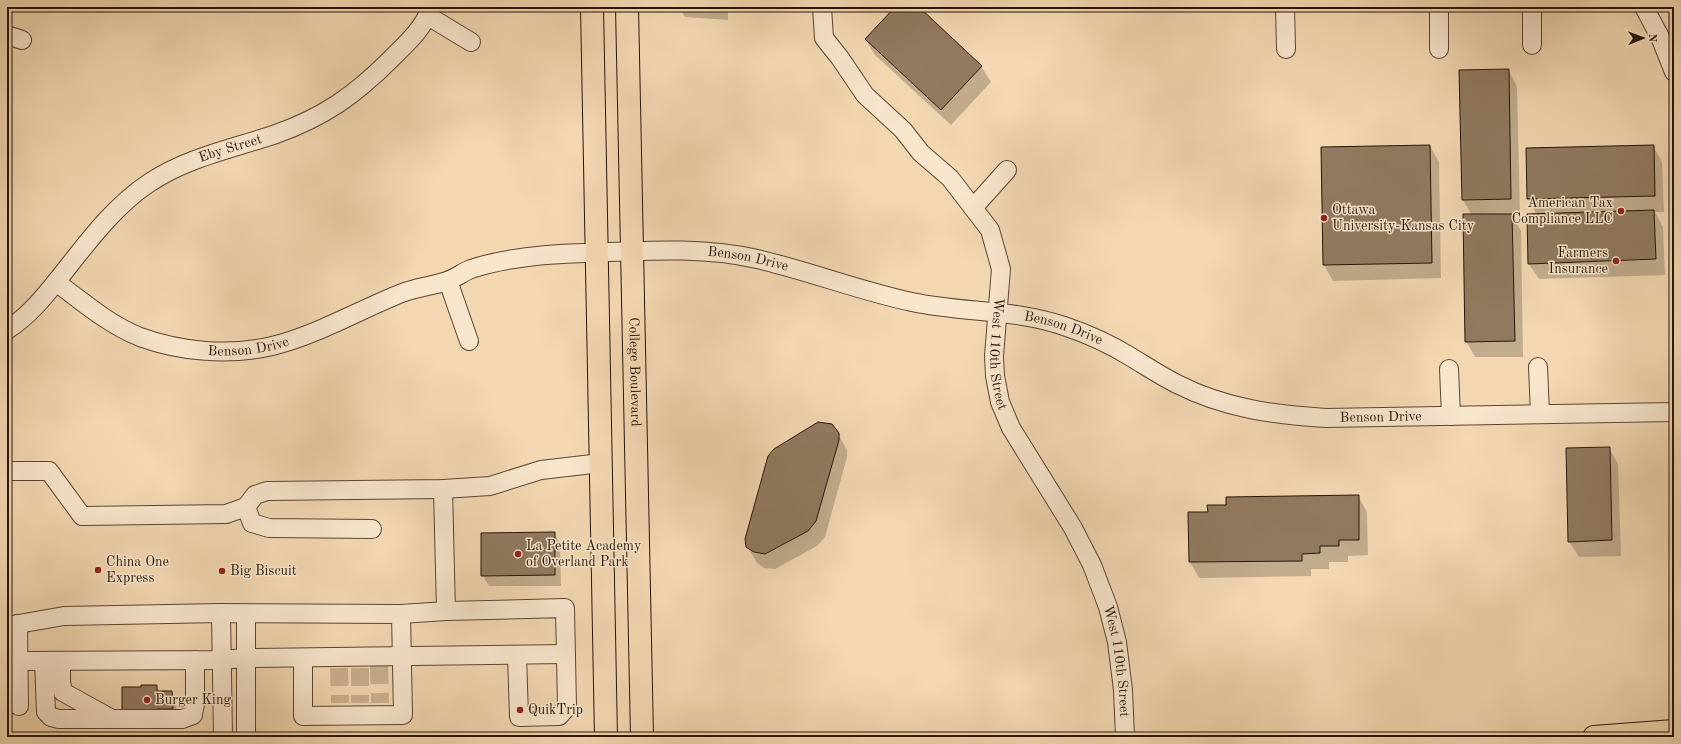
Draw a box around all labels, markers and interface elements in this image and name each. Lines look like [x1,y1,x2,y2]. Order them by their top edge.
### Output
north arrow [1623,18,1663,58]
text: N [1646,34,1657,43]
street label: Eby Street [197,132,264,165]
place label: American Tax Compliance LLC [1512,196,1613,226]
place label: Ottawa University-Kansas City [1332,203,1475,233]
marker: American Tax Compliance LLC [1616,206,1626,216]
marker: Ottawa University-Kansas City [1319,213,1329,223]
street label: Benson Drive [707,245,790,274]
place label: Farmers Insurance [1549,246,1608,276]
marker: Farmers Insurance [1611,256,1621,266]
street label: West 110th Street [987,297,1010,412]
street label: Benson Drive [1023,309,1105,348]
street label: College Boulevard [626,317,643,427]
street label: Benson Drive [207,335,291,359]
street label: Benson Drive [1340,409,1422,425]
place label: La Petite Academy of Overland Park [526,539,642,569]
marker: La Petite Academy of Overland Park [513,549,523,559]
place label: China One Express [106,555,169,585]
place label: Big Biscuit [230,564,297,578]
marker: China One Express [93,565,103,575]
marker: Big Biscuit [217,566,227,576]
street label: West 110th Street [1101,604,1131,718]
place label: Burger King [155,693,231,707]
marker: Burger King [142,695,152,705]
place label: QuikTrip [528,703,583,717]
marker: QuikTrip [515,705,525,715]

